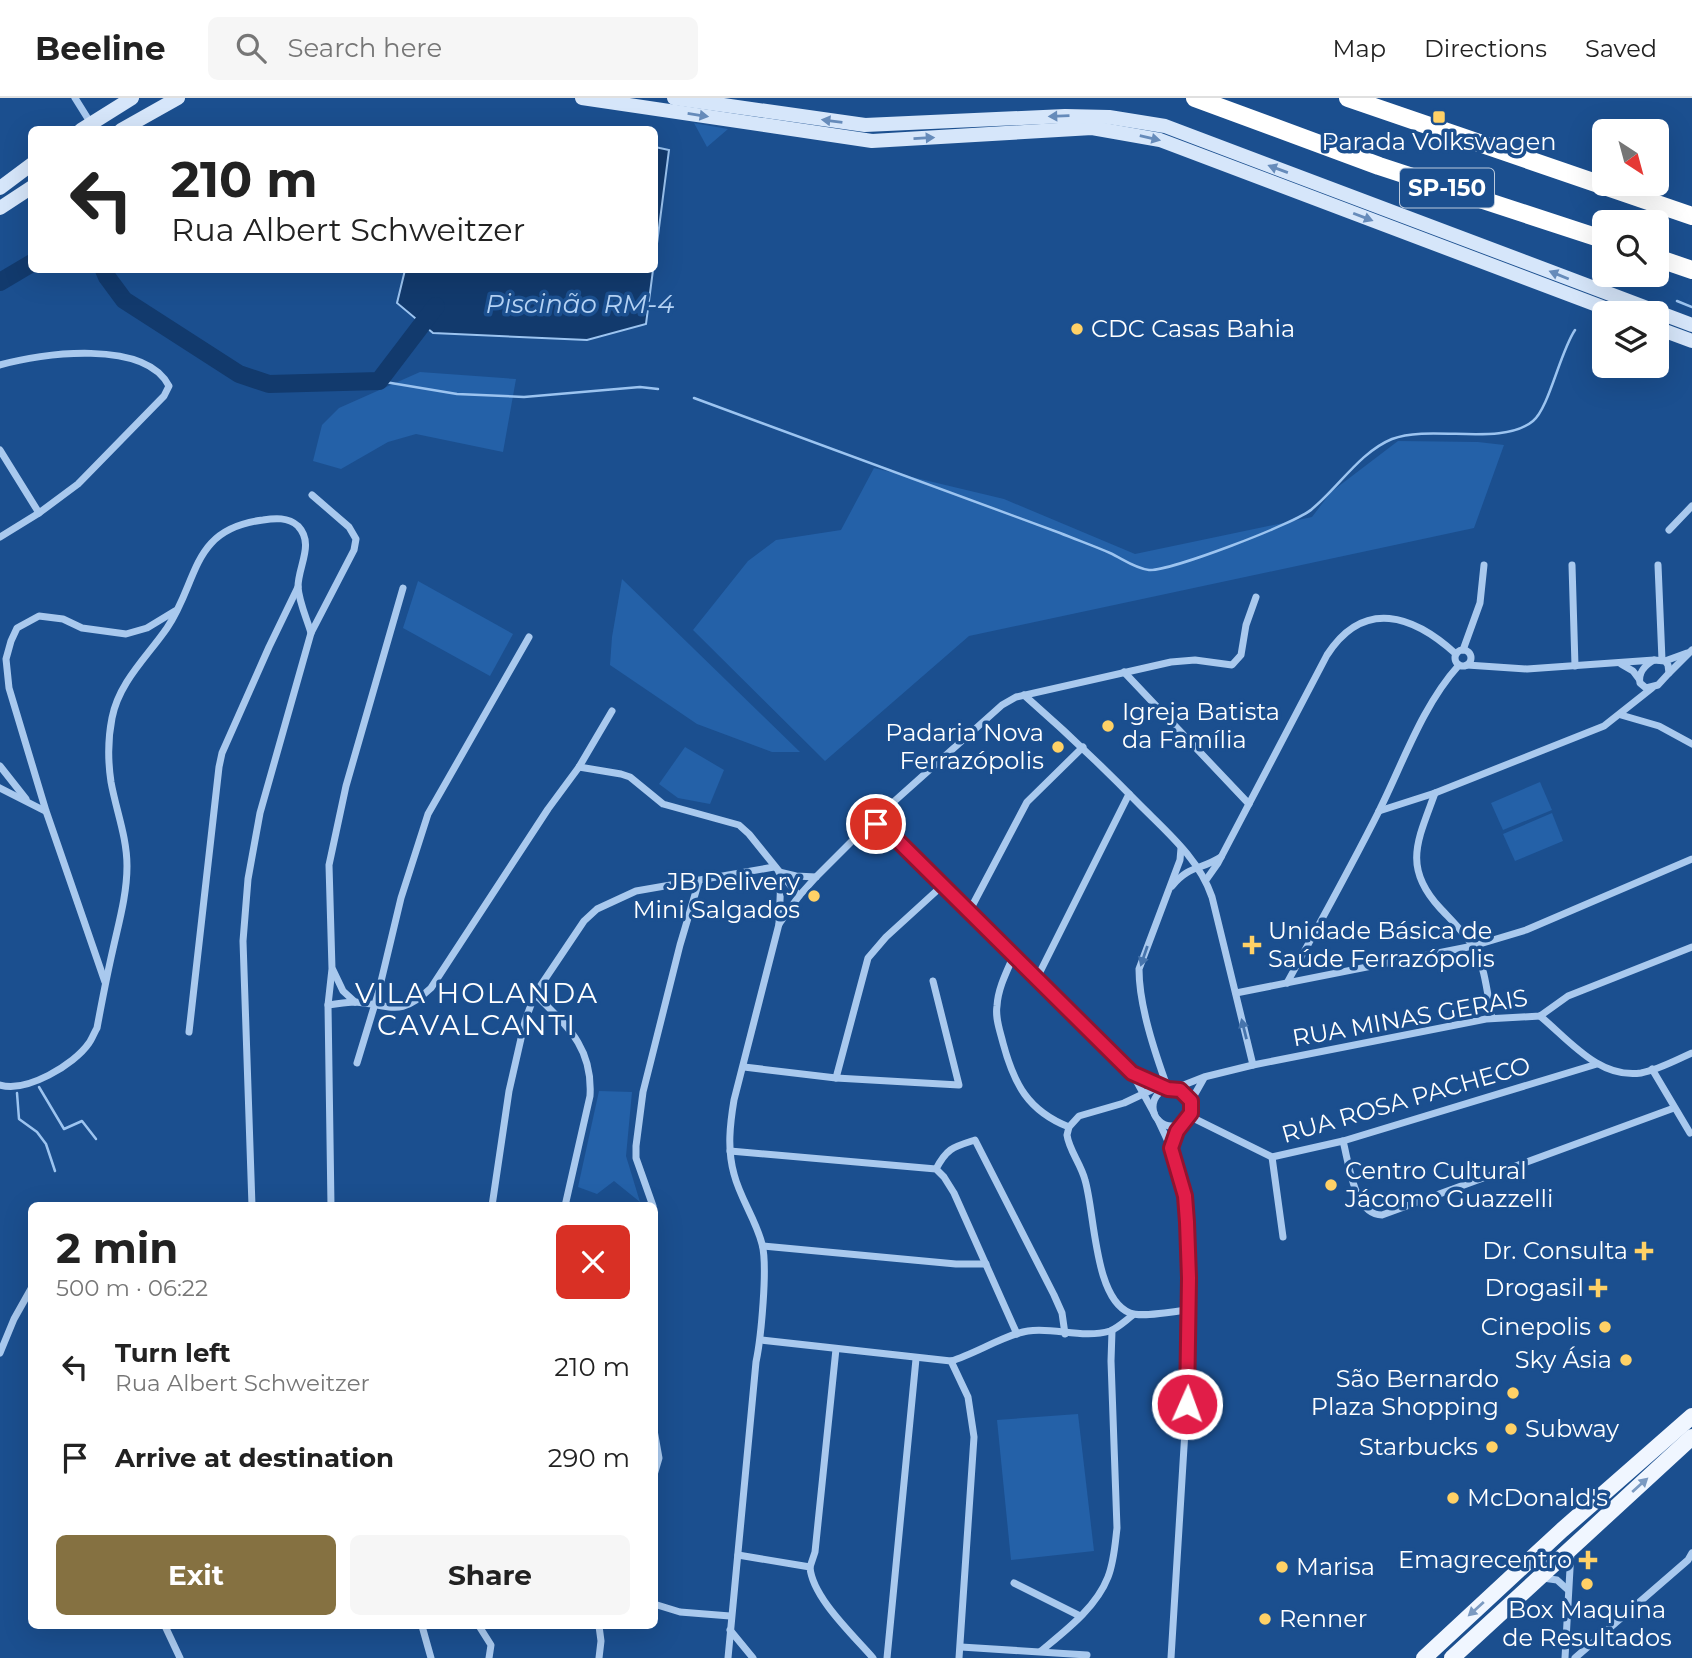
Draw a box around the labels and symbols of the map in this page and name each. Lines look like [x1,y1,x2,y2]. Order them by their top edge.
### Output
marker: Parada Volkswagen [1431,109,1447,125]
one-way arrow [687,110,709,121]
one-way arrow [1048,111,1070,122]
one-way arrow [821,115,843,126]
north arrow [1592,119,1670,196]
place label: Parada Volkswagen [1322,127,1556,156]
one-way arrow [913,132,935,143]
one-way arrow [1139,133,1161,144]
one-way arrow [1267,163,1288,174]
road number: SP-150 [1400,169,1494,208]
one-way arrow [1353,212,1374,223]
one-way arrow [1549,270,1570,281]
water label: Piscinão RM-4 [485,288,675,320]
place label: CDC Casas Bahia [1091,314,1295,343]
marker: CDC Casas Bahia [1069,321,1085,337]
place label: Igreja Batista da Família [1122,697,1280,754]
place label: Padaria Nova Ferrazópolis [885,718,1044,775]
marker: Igreja Batista da Família [1100,718,1116,734]
marker: Padaria Nova Ferrazópolis [1050,739,1066,755]
pin [846,794,906,854]
place label: JB Delivery Mini Salgados [633,867,800,924]
marker: JB Delivery Mini Salgados [806,888,822,904]
place label: Unidade Básica de Saúde Ferrazópolis [1268,916,1495,973]
marker: Unidade Básica de Saúde Ferrazópolis [1242,935,1262,955]
one-way arrow [1138,945,1149,966]
district label: VILA HOLANDA CAVALCANTI [355,976,599,1042]
street label: RUA MINAS GERAIS [1290,983,1530,1053]
one-way arrow [1238,1018,1249,1040]
street label: RUA ROSA PACHECO [1278,1050,1533,1149]
place label: Centro Cultural Jácomo Guazzelli [1344,1156,1553,1213]
marker: Centro Cultural Jácomo Guazzelli [1323,1177,1339,1193]
place label: Dr. Consulta [1482,1236,1628,1265]
marker: Dr. Consulta [1634,1241,1654,1261]
place label: Drogasil [1485,1273,1584,1302]
marker: Drogasil [1590,1280,1606,1296]
place label: Cinepolis [1481,1312,1591,1341]
marker: Cinepolis [1597,1319,1613,1335]
place label: Sky Ásia [1515,1345,1612,1374]
marker: Sky Ásia [1618,1352,1634,1368]
place label: São Bernardo Plaza Shopping [1311,1364,1499,1421]
position arrow [1150,1367,1224,1441]
marker: São Bernardo Plaza Shopping [1505,1385,1521,1401]
place label: Subway [1525,1414,1619,1443]
marker: Subway [1503,1421,1519,1437]
place label: Starbucks [1359,1432,1478,1461]
marker: Starbucks [1484,1439,1500,1455]
one-way arrow [1631,1477,1648,1493]
place label: McDonald's [1467,1483,1608,1512]
marker: McDonald's [1445,1490,1461,1506]
place label: Emagrecentro [1398,1545,1572,1574]
marker: Emagrecentro [1578,1550,1598,1570]
place label: Marisa [1296,1552,1375,1581]
marker: Marisa [1274,1559,1290,1575]
marker: Box Maquina de Resultados [1579,1576,1595,1592]
place label: Box Maquina de Resultados [1502,1595,1672,1652]
one-way arrow [1467,1601,1485,1617]
place label: Renner [1279,1604,1367,1633]
marker: Renner [1257,1611,1273,1627]

